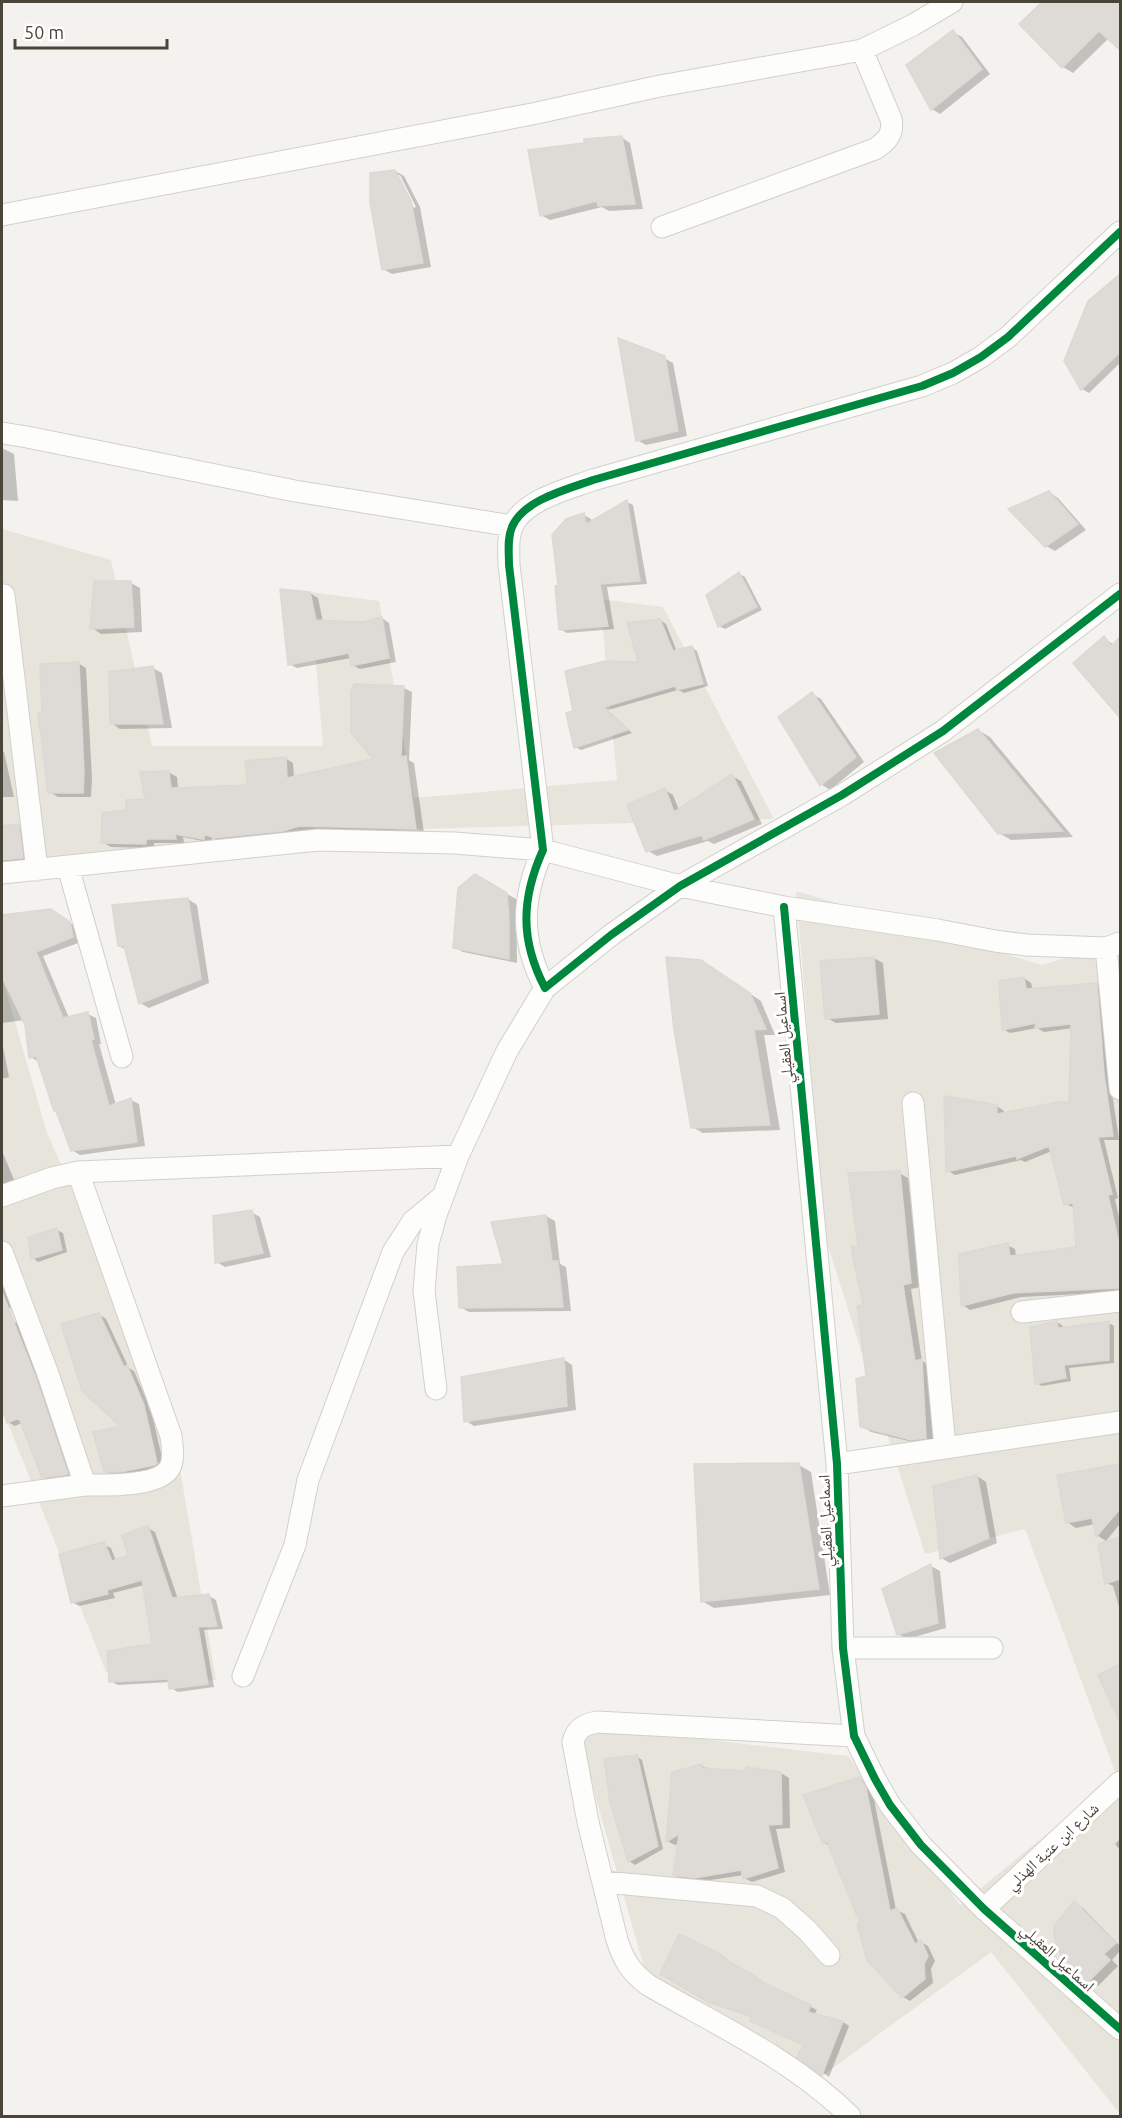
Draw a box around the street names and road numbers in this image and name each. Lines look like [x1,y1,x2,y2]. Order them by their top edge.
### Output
street label: اسماعيل العقيلي [770,991,800,1085]
street label: اسماعيل العقيلي [814,1474,840,1568]
street label: شارع ابن عتبة الهذلي [1002,1799,1105,1896]
street label: اسماعيل العقيلي [1015,1919,1098,1998]

